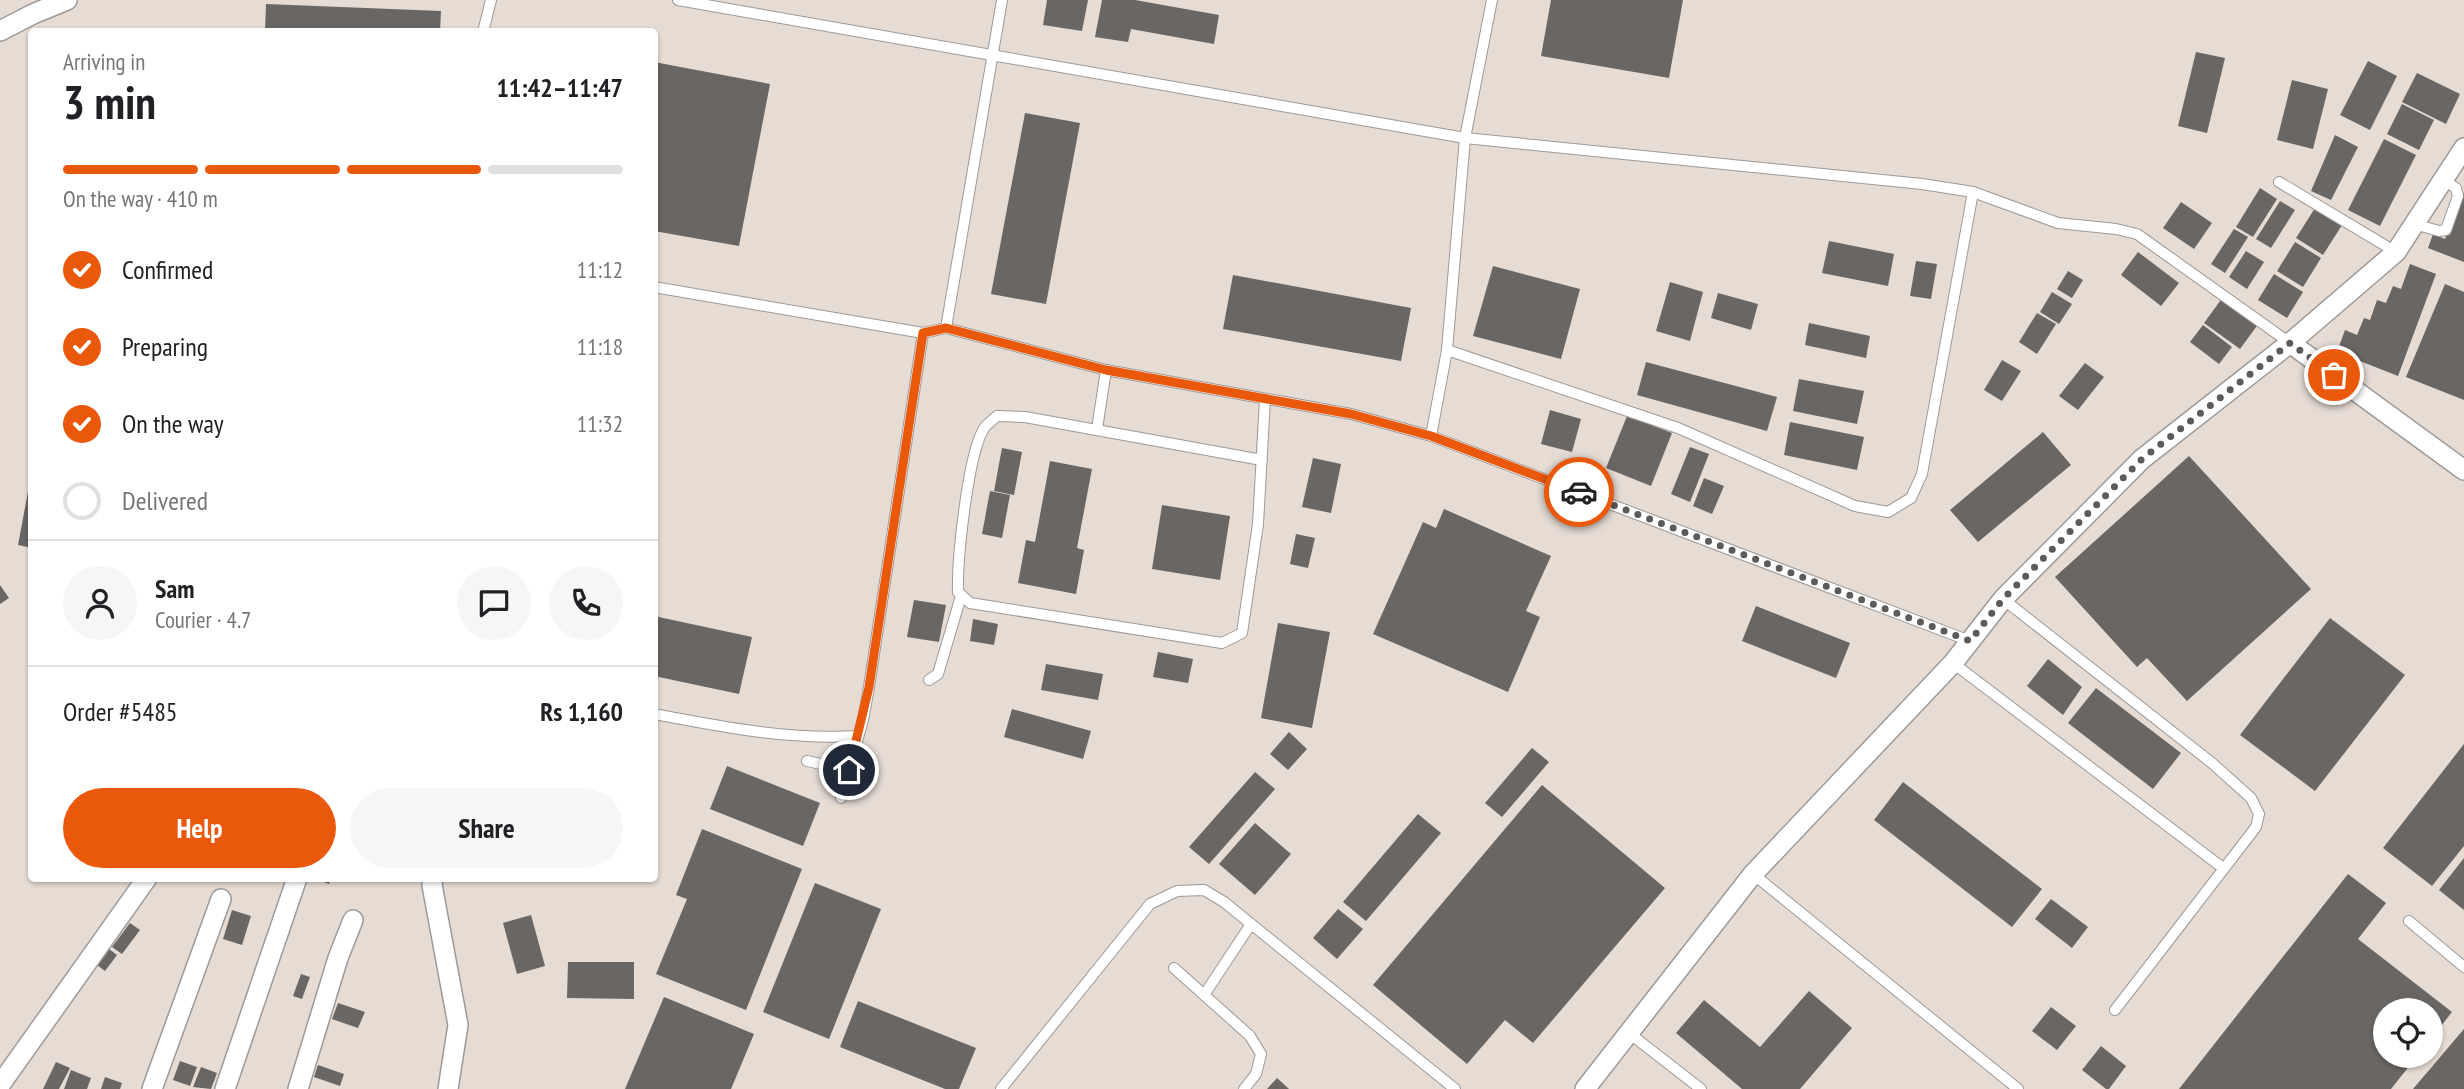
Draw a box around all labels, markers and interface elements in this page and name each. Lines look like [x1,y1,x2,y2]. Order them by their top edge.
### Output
text: Arriving in [63,47,145,76]
text: 11:42–11:47 [496,71,623,104]
text: 3 min [63,72,156,132]
text: On the way · 410 m [63,184,218,213]
icon: check [63,251,101,289]
text: Confirmed [122,253,213,286]
text: 11:12 [577,255,623,284]
icon: check [63,328,101,366]
text: Preparing [122,330,208,363]
text: 11:18 [577,332,623,361]
pin [2304,345,2364,405]
icon: bag [2315,356,2353,394]
icon: check [63,405,101,443]
text: On the way [122,407,224,440]
text: 11:32 [577,409,623,438]
courier [1544,457,1614,527]
icon: car [1560,473,1598,511]
text: Delivered [122,484,208,517]
button: person [63,566,137,640]
button: chat [457,566,531,640]
button: phone [549,566,623,640]
text: Sam [155,572,194,605]
text: Courier · 4.7 [155,605,251,634]
text: Order #5485 [63,695,178,728]
text: Rs 1,160 [540,695,623,728]
pin [819,740,879,800]
icon: home [830,751,868,789]
button: Help [63,788,336,868]
button: Share [350,788,623,868]
map controls [2373,998,2443,1068]
button: locate [2373,998,2443,1068]

